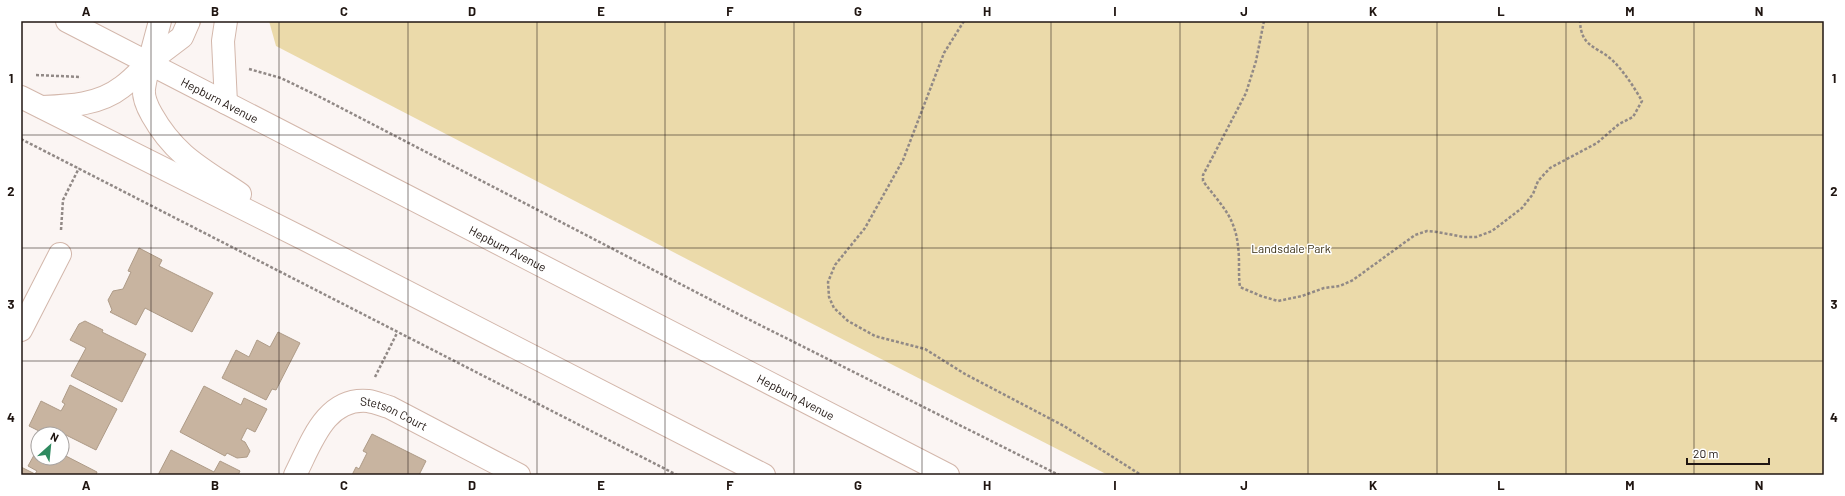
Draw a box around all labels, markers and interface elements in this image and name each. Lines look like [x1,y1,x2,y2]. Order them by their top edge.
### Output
text: A [82,3,91,19]
text: B [211,3,219,19]
text: C [340,3,348,19]
text: D [468,3,476,19]
text: E [597,3,605,19]
text: F [726,3,734,19]
text: G [854,3,862,19]
text: H [983,3,991,19]
text: I [1113,3,1117,19]
text: J [1240,3,1248,19]
text: K [1369,3,1377,19]
text: L [1497,3,1505,19]
text: M [1625,3,1635,19]
text: N [1755,3,1763,19]
text: 1 [9,70,13,86]
text: 1 [1832,70,1836,86]
street label: Hepburn Avenue [179,74,261,126]
text: 2 [7,183,15,199]
text: 2 [1830,183,1838,199]
street label: Hepburn Avenue [467,222,549,274]
park label: Landsdale Park [1251,241,1331,255]
text: 3 [7,296,15,312]
text: 3 [1830,296,1838,312]
street label: Hepburn Avenue [755,371,837,422]
street label: Stetson Court [360,394,430,433]
text: 4 [7,409,15,425]
text: 4 [1830,409,1838,425]
north arrow [30,426,70,466]
text: N [49,429,61,444]
scale bar [1687,440,1769,466]
text: 20 m [1693,446,1719,460]
text: A [82,477,91,493]
text: B [211,477,219,493]
text: C [340,477,348,493]
text: D [468,477,476,493]
text: E [597,477,605,493]
text: F [726,477,734,493]
text: G [854,477,862,493]
text: H [983,477,991,493]
text: I [1113,477,1117,493]
text: J [1240,477,1248,493]
text: K [1369,477,1377,493]
text: L [1497,477,1505,493]
text: M [1625,477,1635,493]
text: N [1755,477,1763,493]

